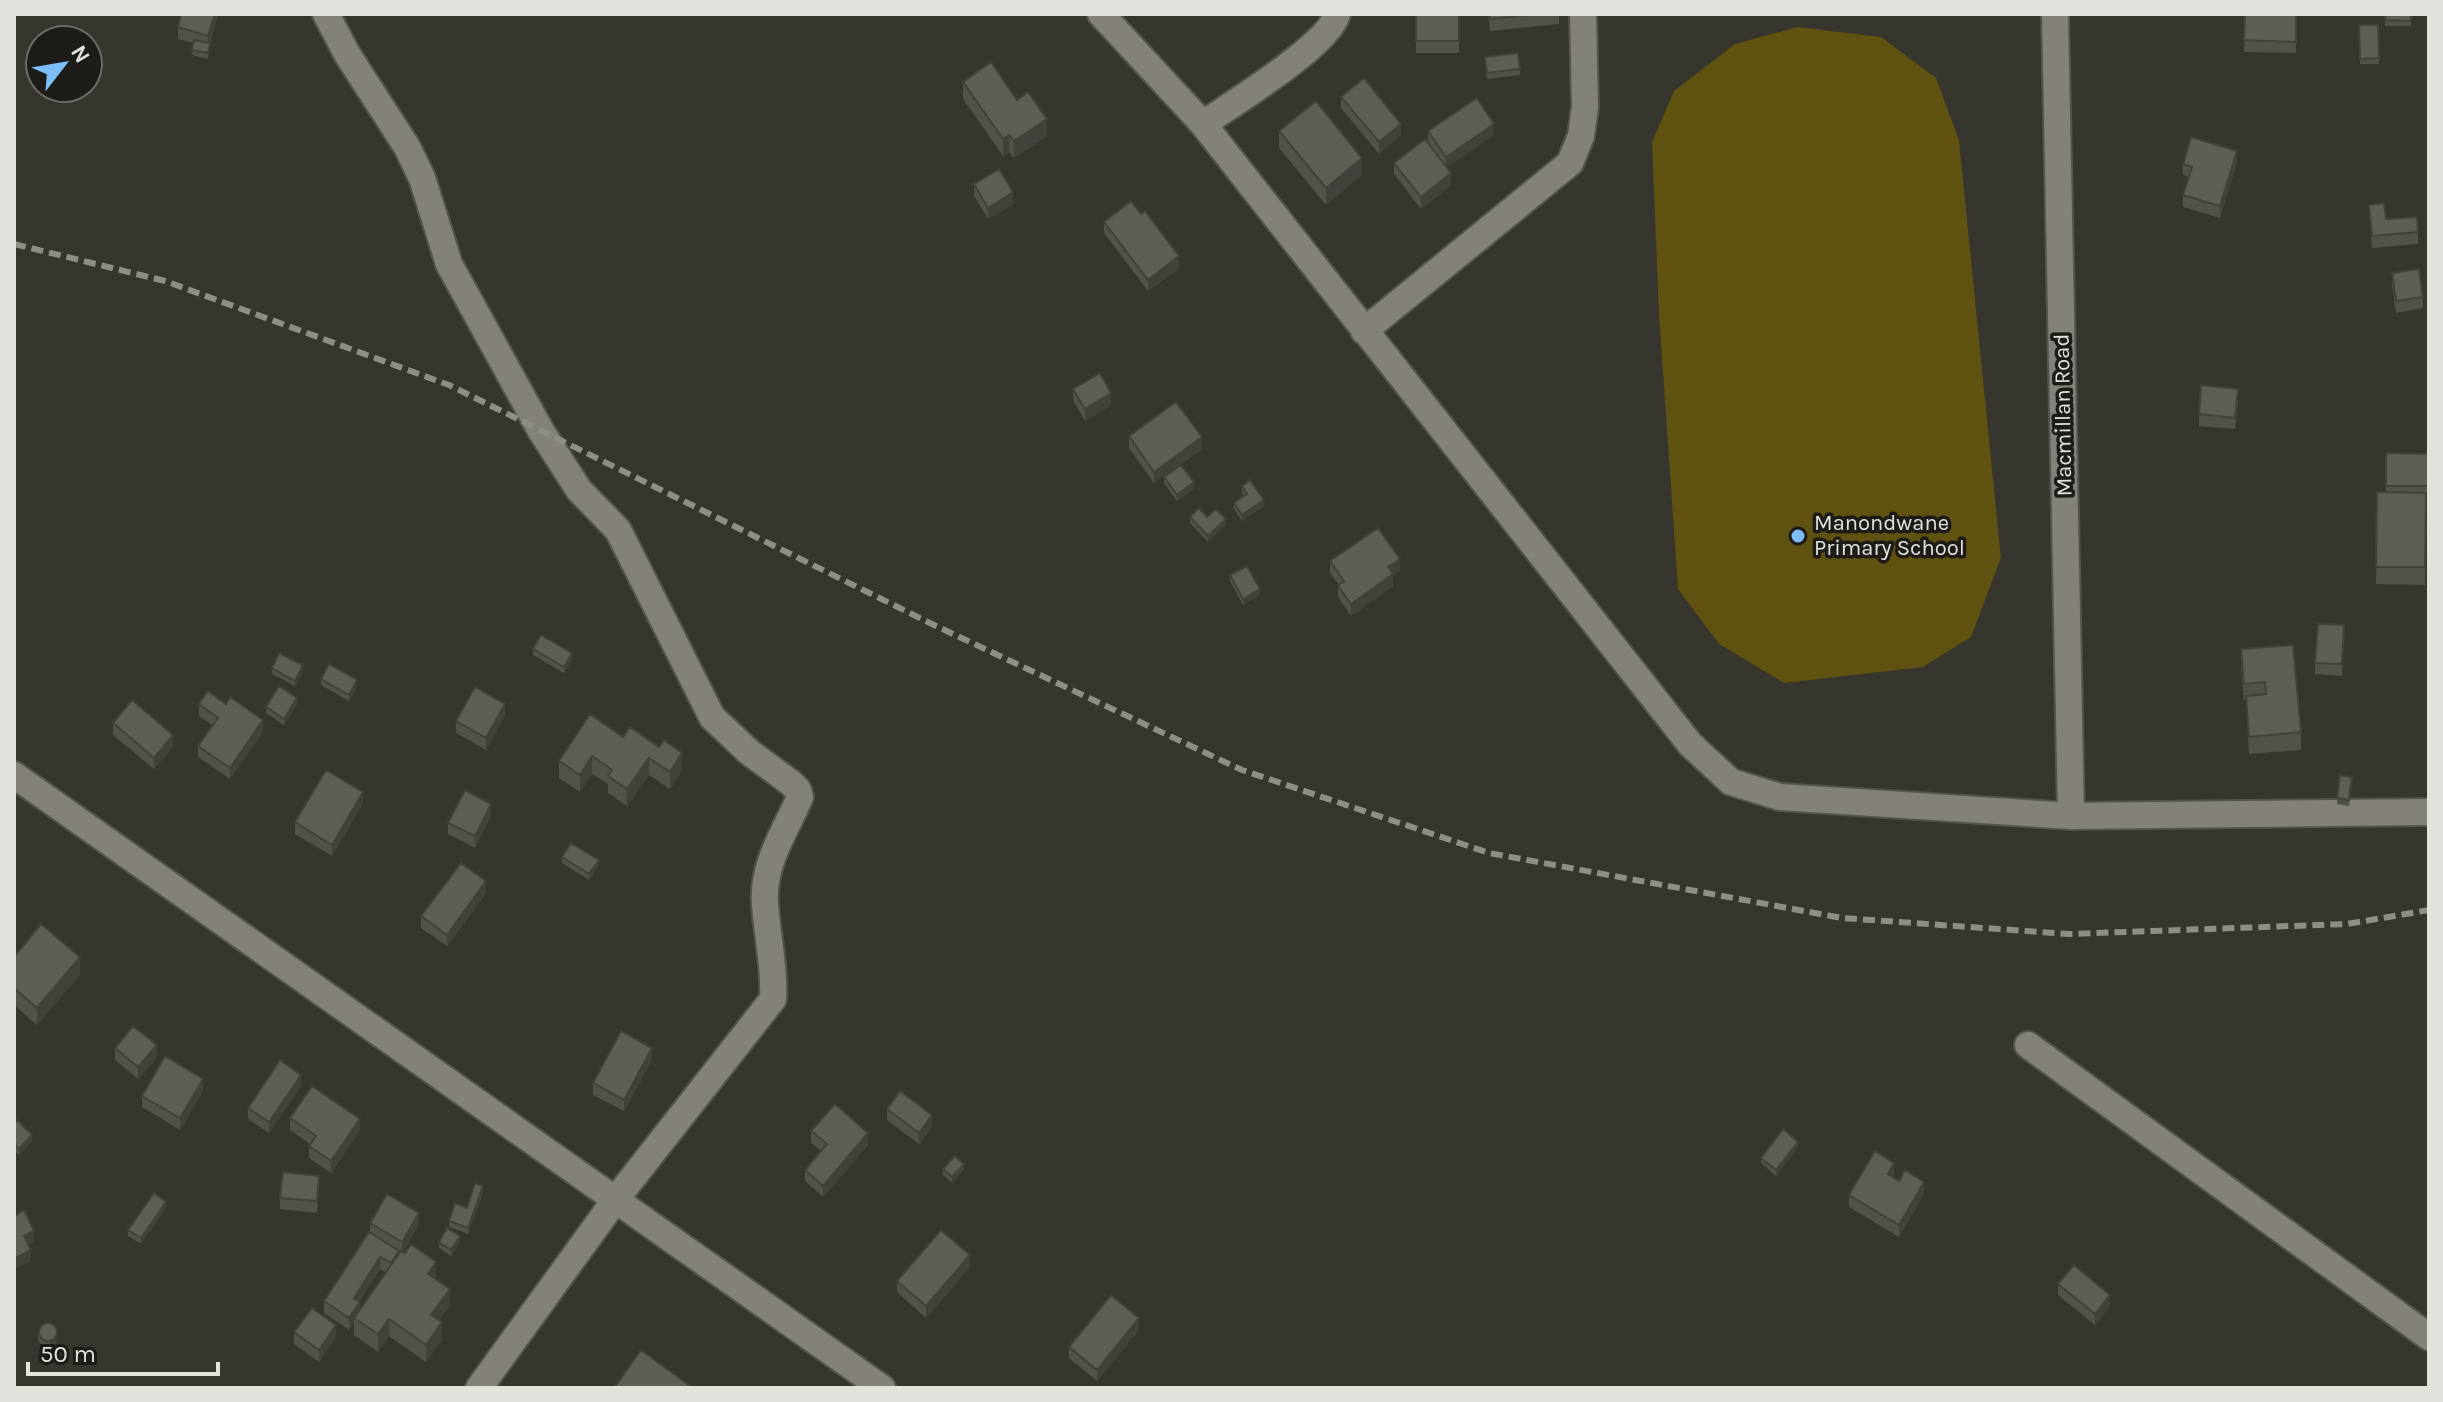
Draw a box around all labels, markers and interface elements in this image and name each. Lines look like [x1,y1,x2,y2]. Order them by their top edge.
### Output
north arrow [24,24,104,104]
text: N [65,41,95,68]
street label: Macmillan Road [2049,333,2077,497]
place label: Manondwane Primary School [1814,510,1965,561]
marker: Manondwane Primary School [1789,527,1807,545]
scale bar [28,1326,218,1376]
text: 50 m [40,1340,96,1368]

